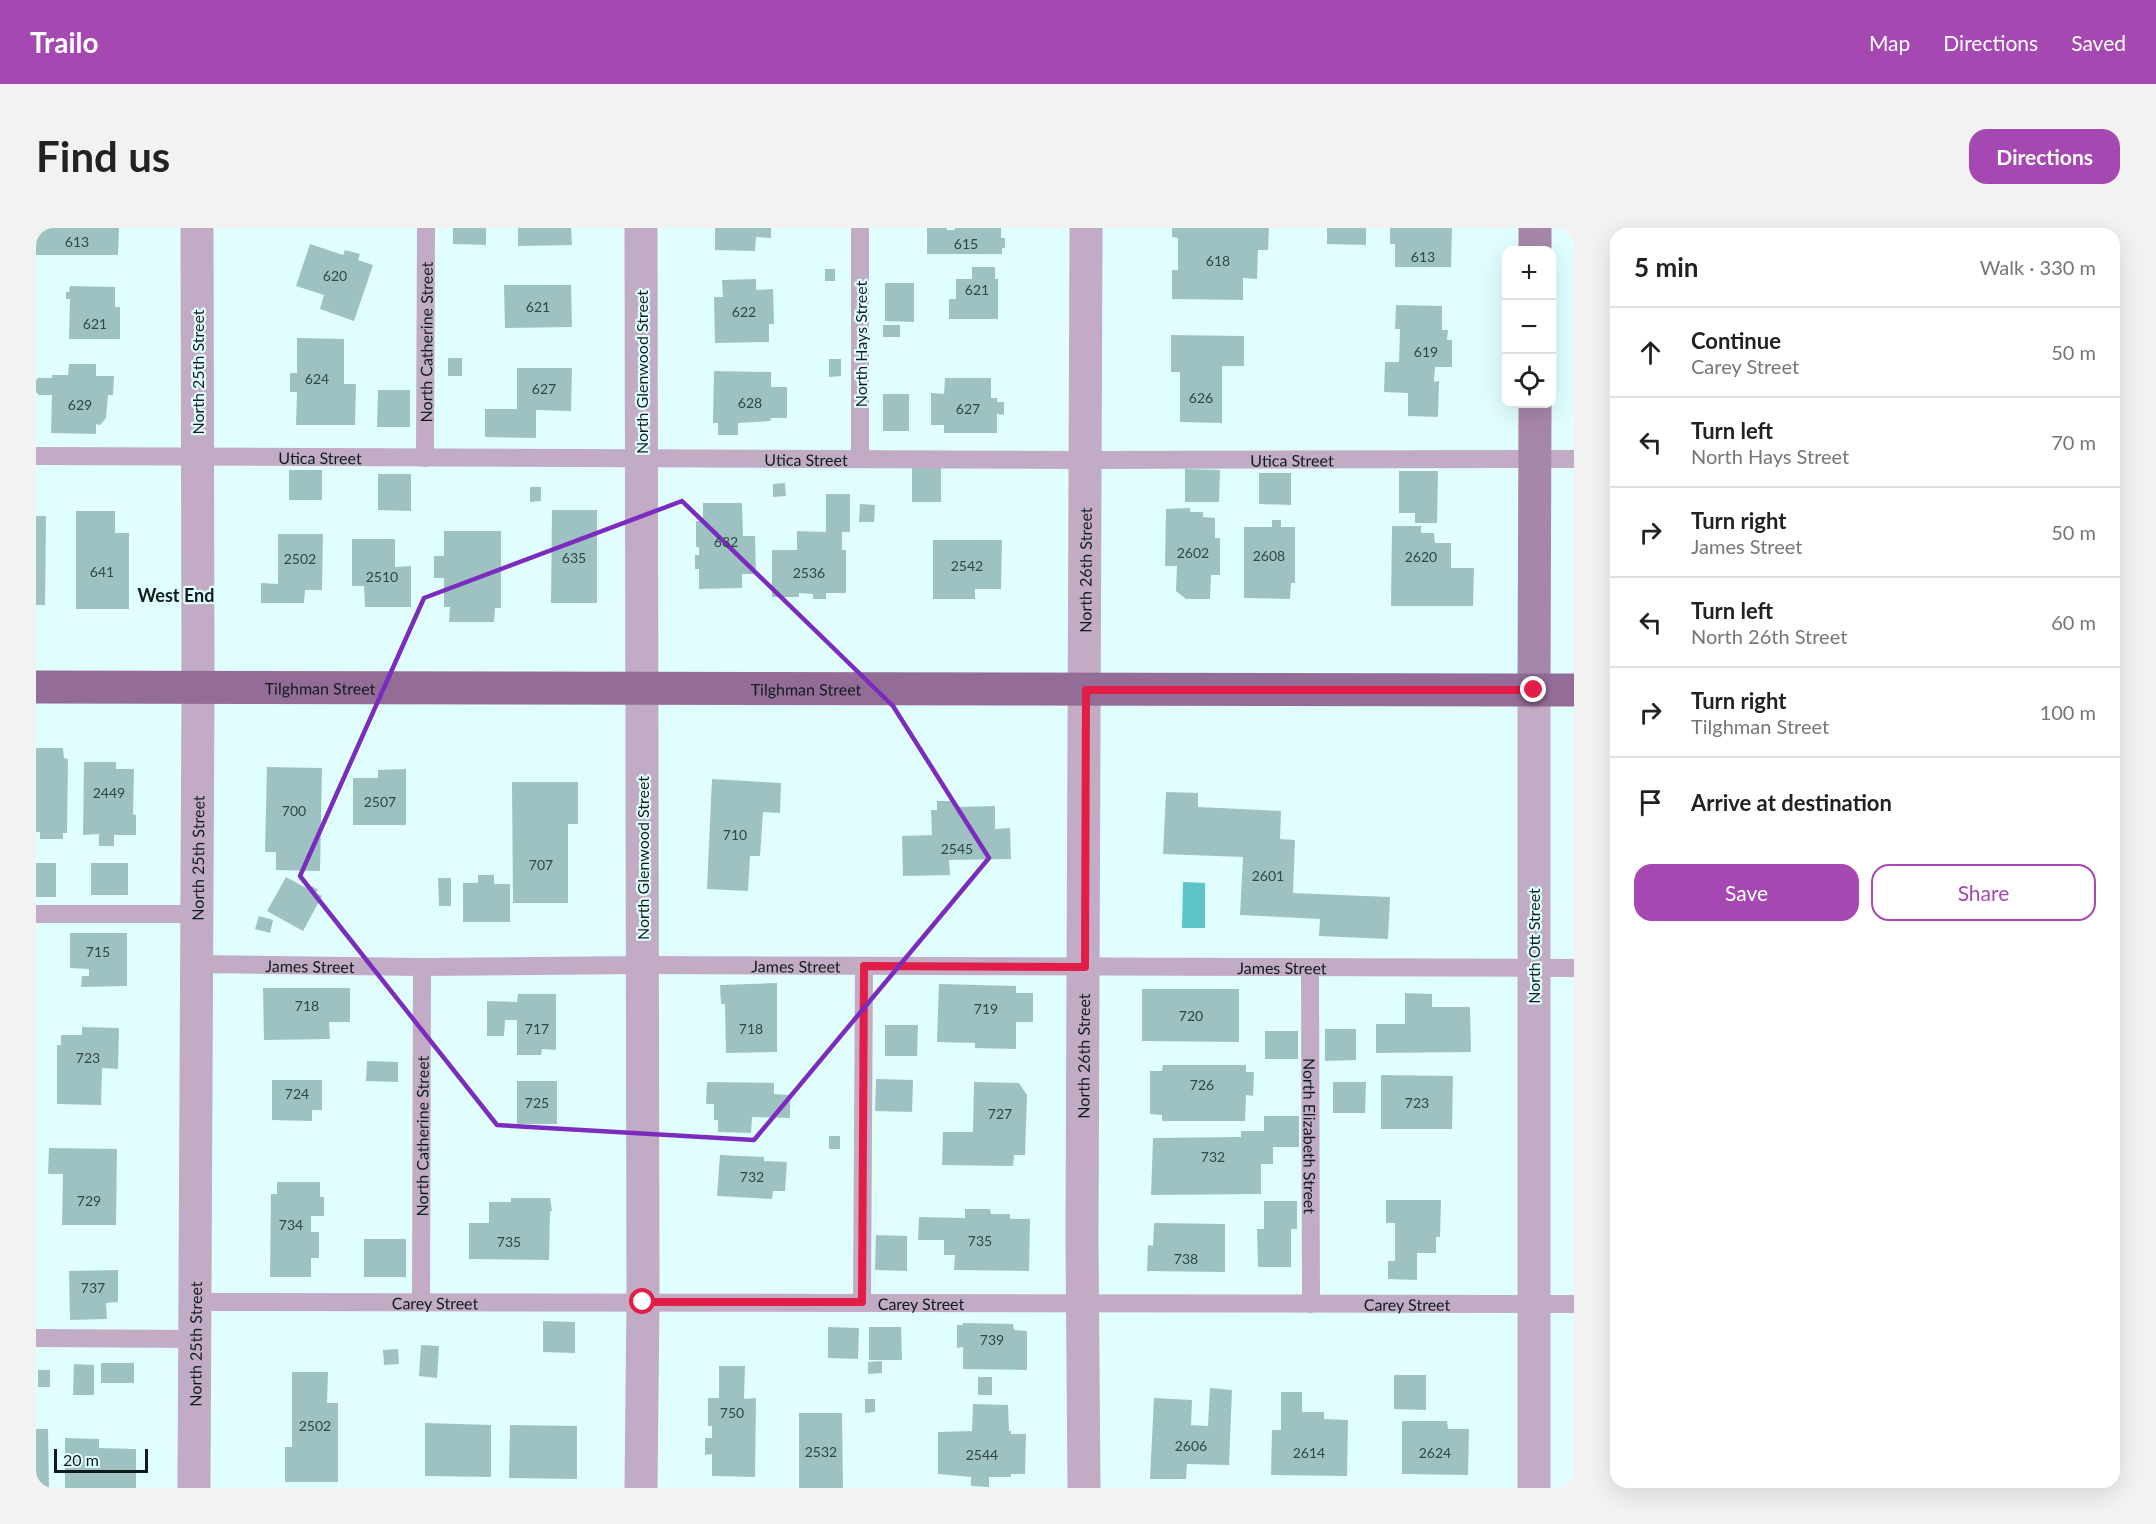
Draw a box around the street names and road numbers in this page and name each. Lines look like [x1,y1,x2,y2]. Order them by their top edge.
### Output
street label: North Catherine Street [416,261,435,422]
street label: North Hays Street [851,280,870,407]
street label: North Glenwood Street [632,290,651,454]
street label: North 25th Street [188,309,207,435]
street label: Utica Street [278,447,362,467]
street label: Utica Street [764,449,848,469]
street label: Utica Street [1250,450,1334,469]
street label: North 26th Street [1075,507,1094,633]
street label: Tilghman Street [265,678,376,697]
street label: Tilghman Street [751,679,862,698]
street label: North Glenwood Street [633,776,652,940]
street label: North 25th Street [187,795,207,921]
street label: North Ott Street [1524,888,1543,1004]
street label: James Street [265,955,355,976]
street label: James Street [751,956,841,975]
street label: James Street [1237,957,1327,977]
street label: North 26th Street [1073,993,1092,1119]
street label: North Catherine Street [412,1055,431,1216]
street label: North Elizabeth Street [1301,1058,1320,1214]
street label: North 25th Street [185,1281,205,1407]
street label: Carey Street [392,1293,479,1312]
street label: Carey Street [878,1293,965,1313]
street label: Carey Street [1364,1294,1451,1313]

